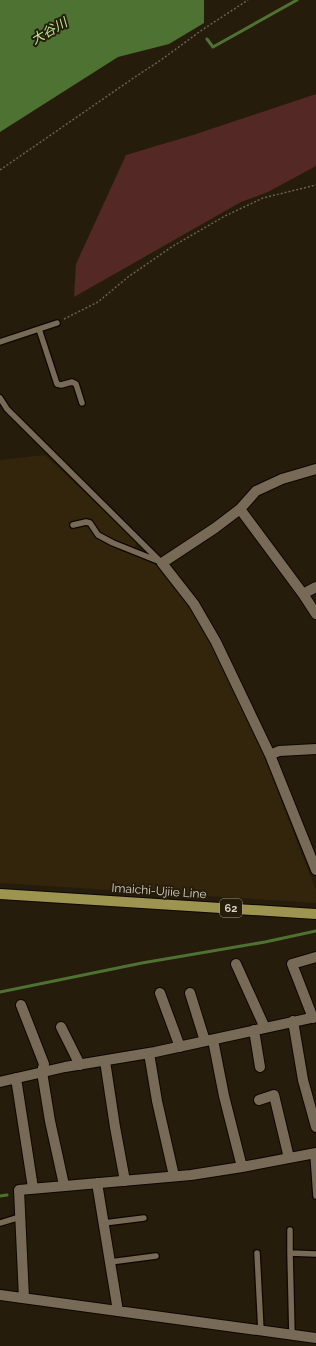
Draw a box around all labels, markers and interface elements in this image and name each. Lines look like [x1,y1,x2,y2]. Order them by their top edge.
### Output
water label: 大谷川 [28,14,71,47]
street label: Imaichi-Ujiie Line [111,881,207,901]
road number: 62 [220,899,242,917]

